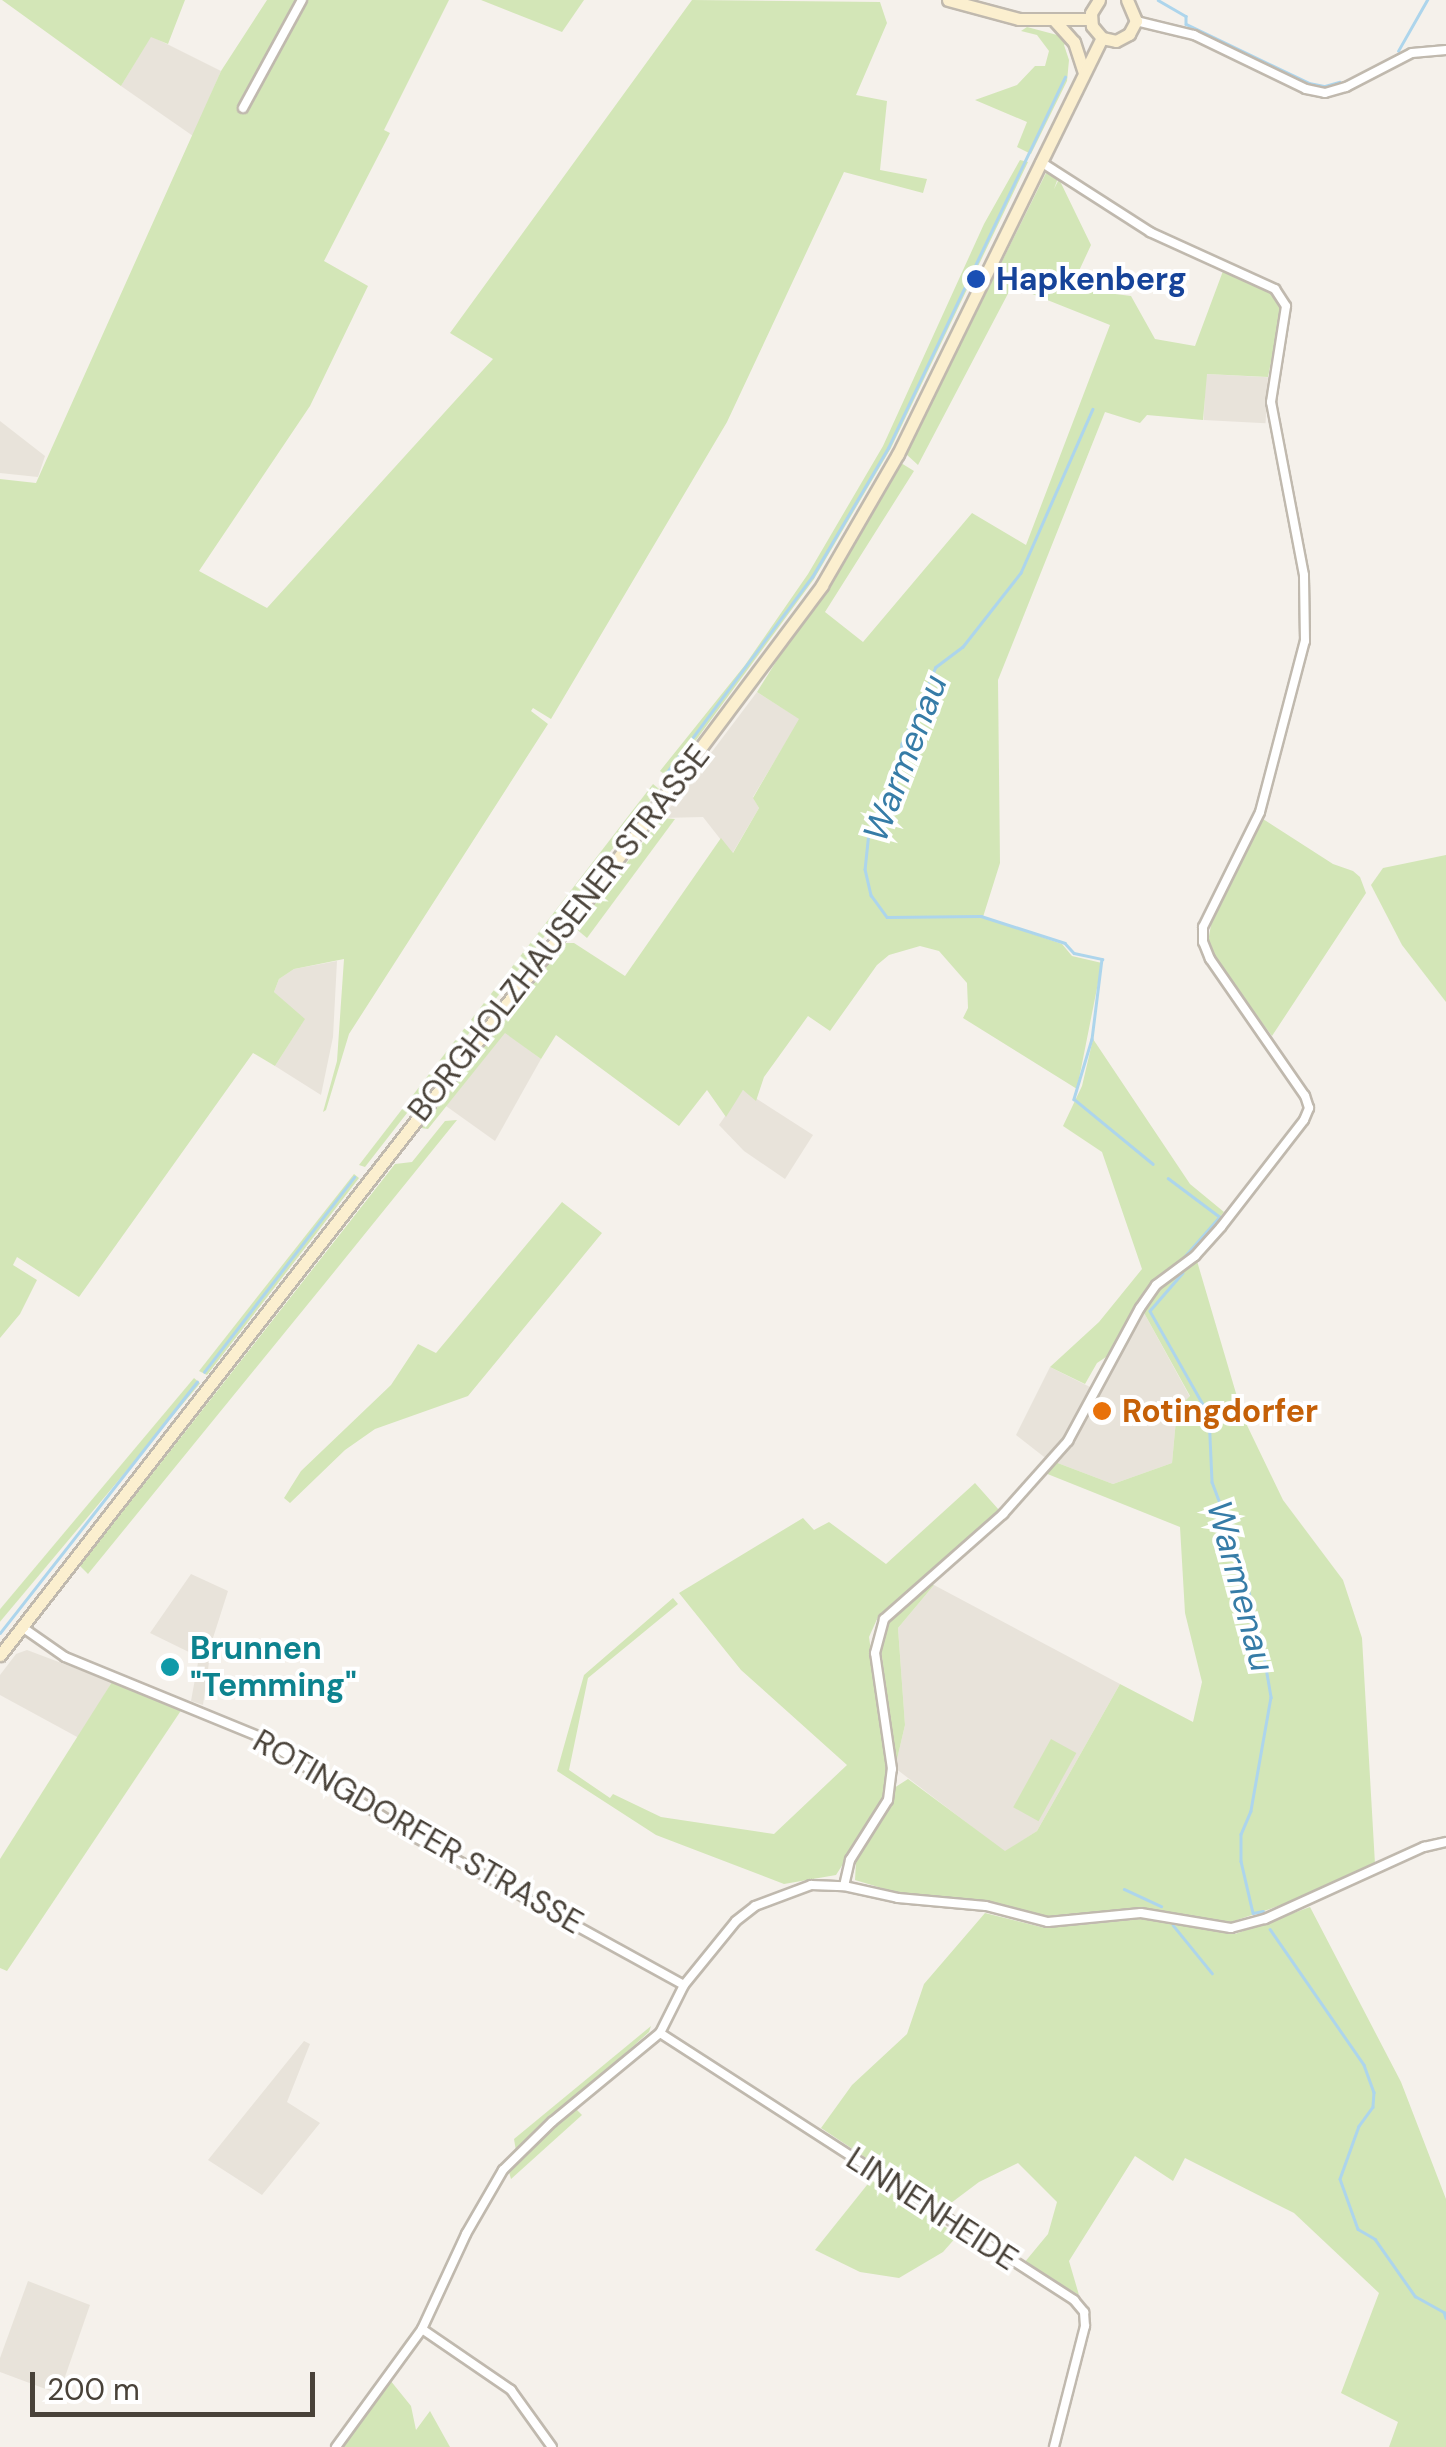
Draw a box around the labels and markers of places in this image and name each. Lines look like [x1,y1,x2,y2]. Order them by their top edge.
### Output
place label: Hapkenberg [996,260,1187,298]
marker: Hapkenberg [965,268,987,290]
place label: Rotingdorfer [1122,1392,1318,1430]
marker: Rotingdorfer [1091,1400,1113,1422]
place label: Brunnen "Temming" [190,1630,357,1705]
marker: Brunnen "Temming" [159,1656,181,1678]

